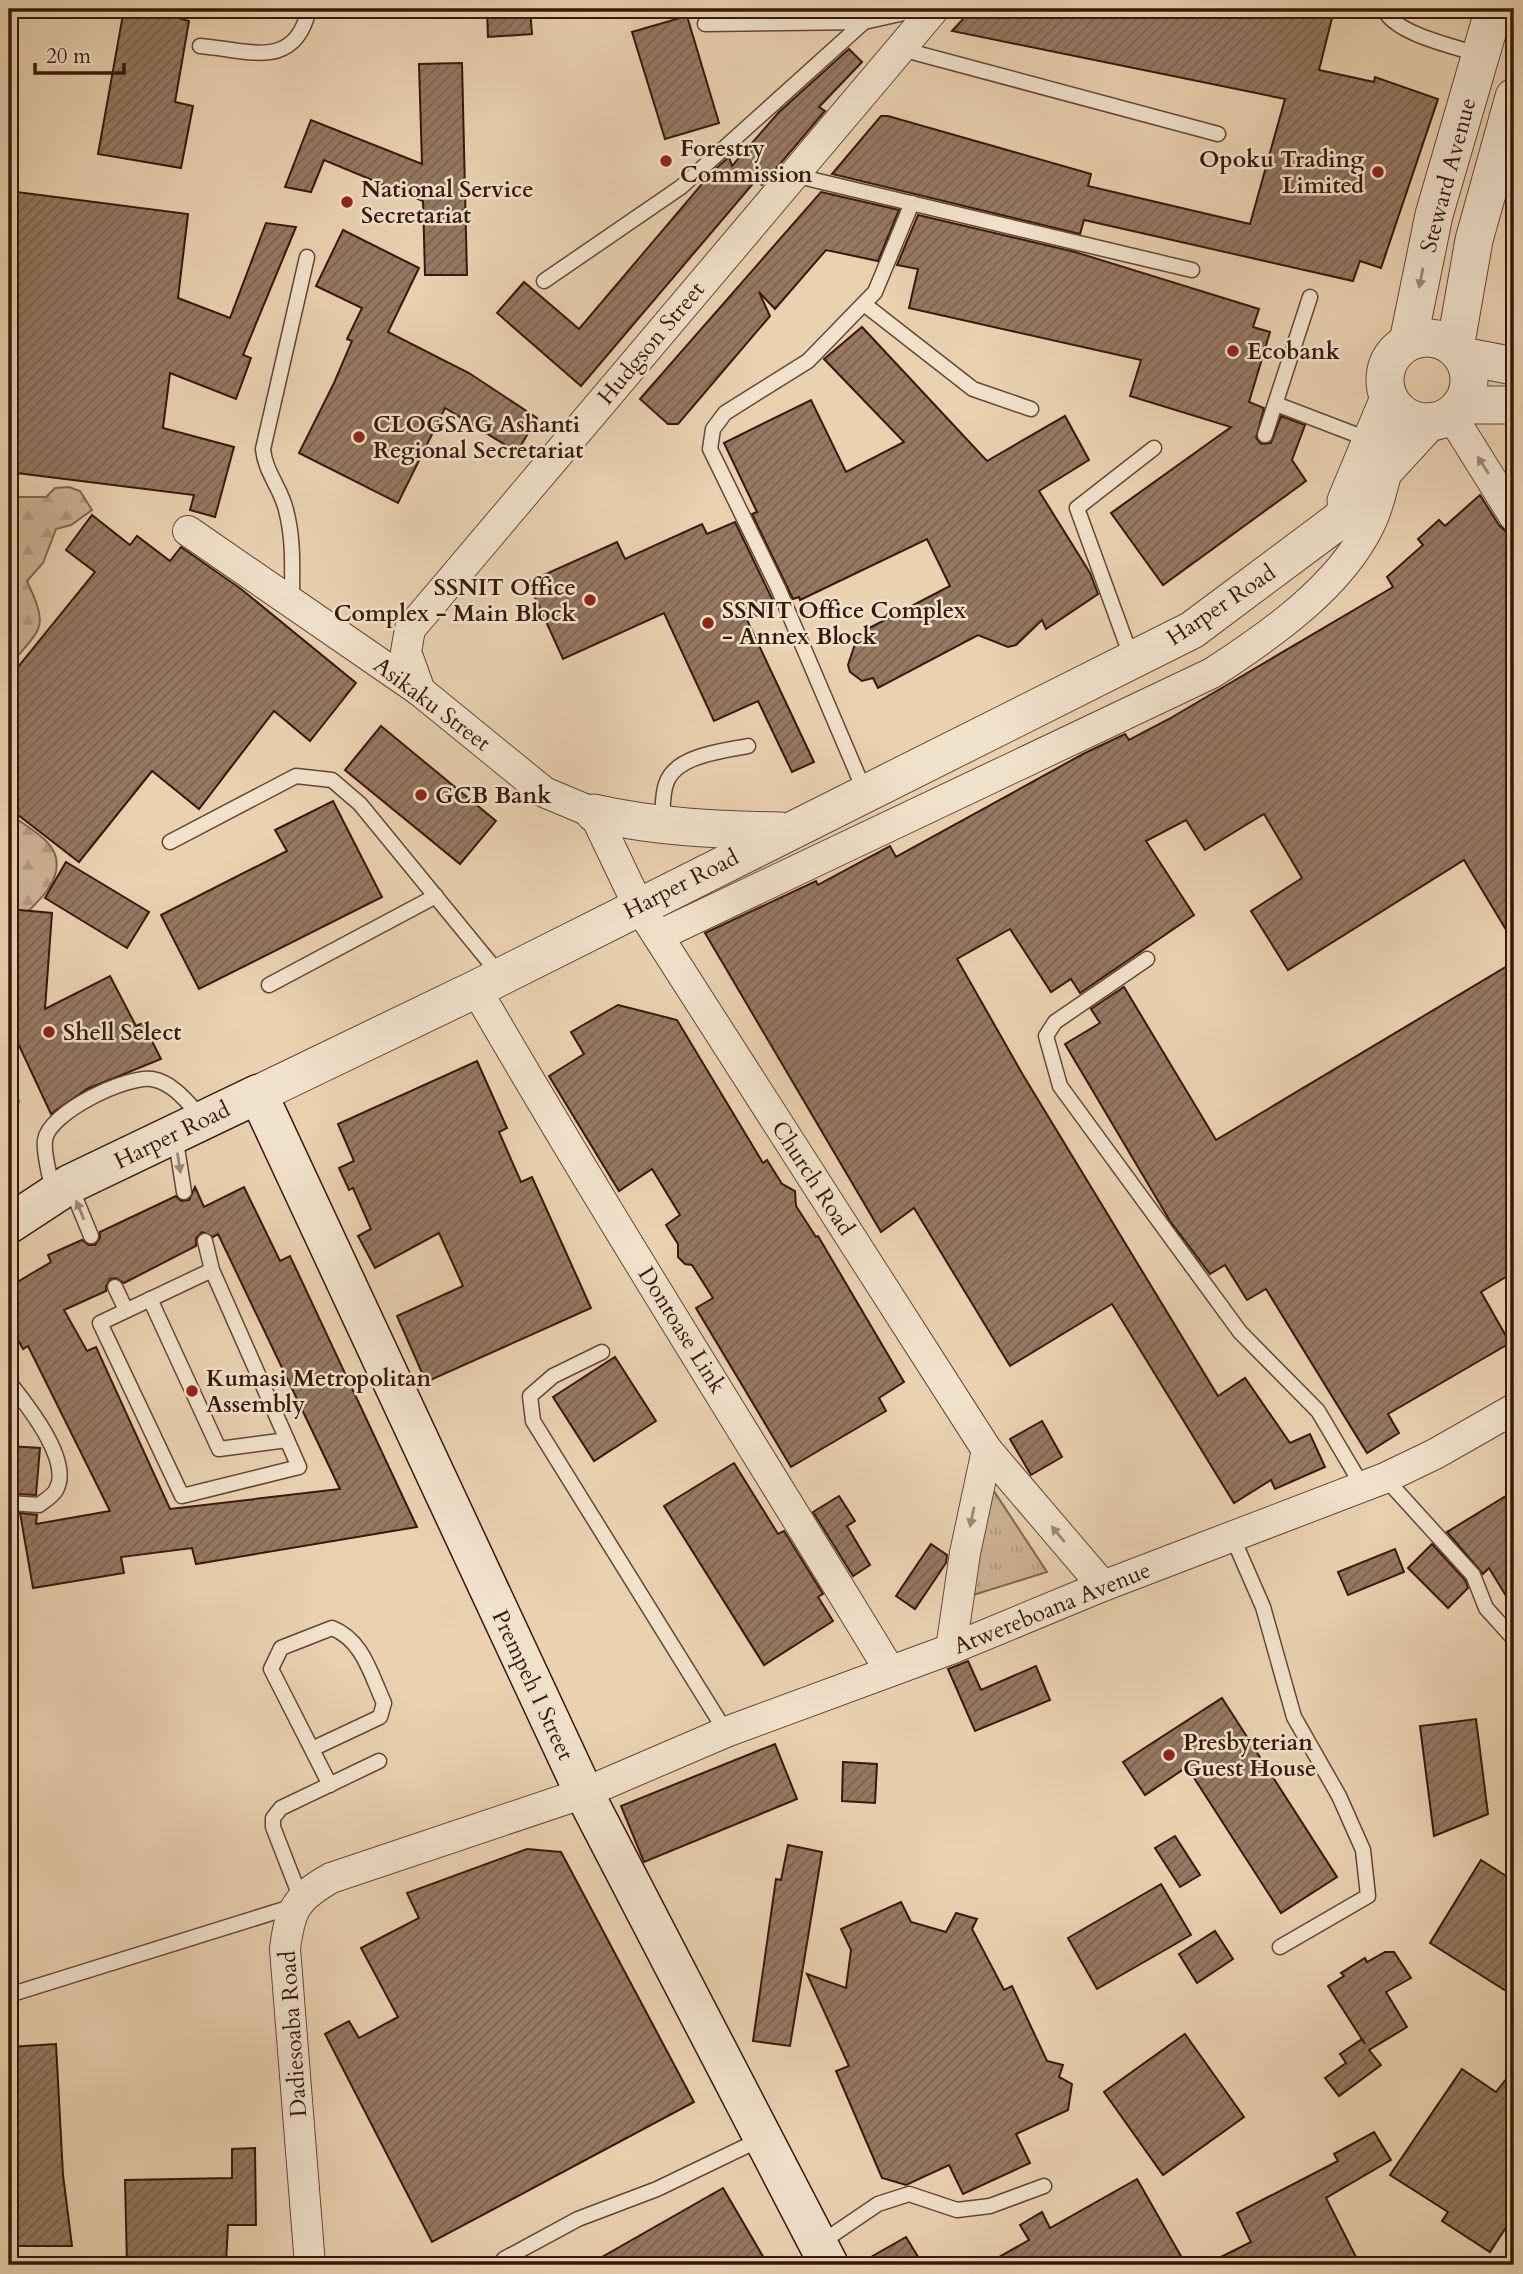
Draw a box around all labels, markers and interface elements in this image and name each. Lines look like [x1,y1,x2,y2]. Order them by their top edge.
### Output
scale bar [35,32,124,76]
text: 20 m [46,42,91,71]
street label: Steward Avenue [1412,94,1484,256]
place label: Forestry Commission [680,133,813,190]
place label: Opoku Trading Limited [1199,144,1364,201]
marker: Forestry Commission [658,153,674,169]
marker: Opoku Trading Limited [1370,164,1386,180]
place label: National Service Secretariat [361,174,534,231]
marker: National Service Secretariat [339,194,355,210]
one-way arrow [1415,267,1426,289]
street label: Hudgson Street [590,275,712,411]
place label: Ecobank [1247,336,1341,367]
marker: Ecobank [1225,343,1241,359]
place label: CLOGSAG Ashanti Regional Secretariat [373,409,584,466]
marker: CLOGSAG Ashanti Regional Secretariat [351,429,367,445]
one-way arrow [1477,456,1490,475]
street label: Harper Road [1160,557,1282,653]
place label: SSNIT Office Complex - Main Block [334,572,577,629]
marker: SSNIT Office Complex - Main Block [582,592,598,608]
place label: SSNIT Office Complex - Annex Block [722,595,967,652]
marker: SSNIT Office Complex - Annex Block [700,615,716,631]
street label: Asikaku Street [367,650,497,758]
place label: GCB Bank [435,780,552,811]
marker: GCB Bank [413,787,429,803]
street label: Harper Road [618,841,745,926]
place label: Shell Select [63,1017,181,1048]
marker: Shell Select [41,1024,57,1040]
street label: Harper Road [109,1093,236,1176]
street label: Church Road [764,1115,862,1242]
one-way arrow [174,1152,185,1174]
one-way arrow [75,1200,86,1221]
street label: Dontoase Link [631,1261,734,1400]
place label: Kumasi Metropolitan Assembly [206,1363,431,1420]
marker: Kumasi Metropolitan Assembly [184,1383,200,1399]
one-way arrow [967,1506,978,1528]
one-way arrow [1050,1525,1066,1543]
street label: Atwereboana Avenue [949,1554,1155,1662]
street label: Prempeh I Street [485,1605,581,1765]
place label: Presbyterian Guest House [1183,1727,1316,1784]
marker: Presbyterian Guest House [1161,1747,1177,1763]
street label: Dadiesoaba Road [272,1949,314,2118]

